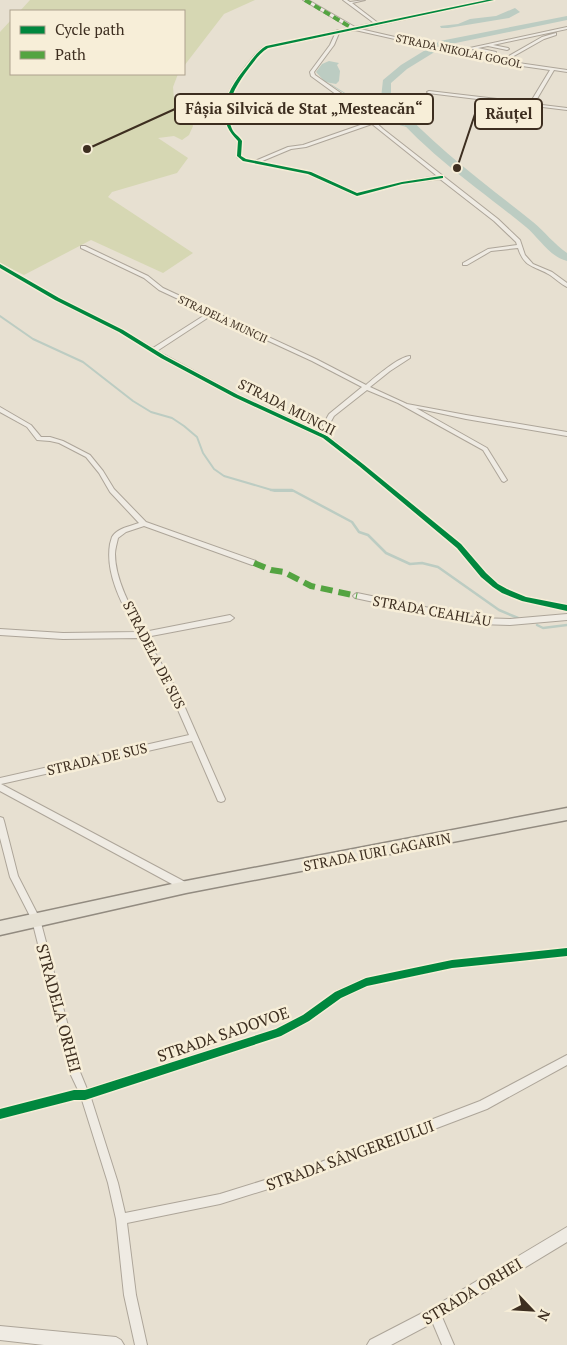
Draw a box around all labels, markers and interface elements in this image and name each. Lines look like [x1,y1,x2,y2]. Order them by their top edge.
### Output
legend [10,10,185,75]
text: Cycle path [55,19,125,39]
street label: STRADA NIKOLAI GOGOL [395,31,523,71]
text: Path [55,44,86,64]
callout: Fâșia Silvică de Stat „Mesteacăn“ [175,94,433,124]
text: Fâșia Silvică de Stat „Mesteacăn“ [185,98,423,119]
callout: Răuțel [475,99,542,129]
text: Răuțel [485,103,533,124]
street label: STRADELA MUNCII [176,292,270,346]
street label: STRADA MUNCII [235,374,339,439]
street label: STRADA CEAHLĂU [371,591,493,630]
street label: STRADELA DE SUS [119,597,190,712]
street label: STRADA DE SUS [45,738,149,779]
street label: STRADA IURI GAGARIN [302,828,452,875]
street label: STRADELA ORHEI [31,941,87,1075]
street label: STRADA SADOVOE [154,1001,292,1067]
street label: STRADA SÂNGEREIULUI [263,1114,437,1196]
street label: STRADA ORHEI [418,1252,526,1330]
north arrow [507,1285,557,1335]
text: N [533,1307,555,1325]

